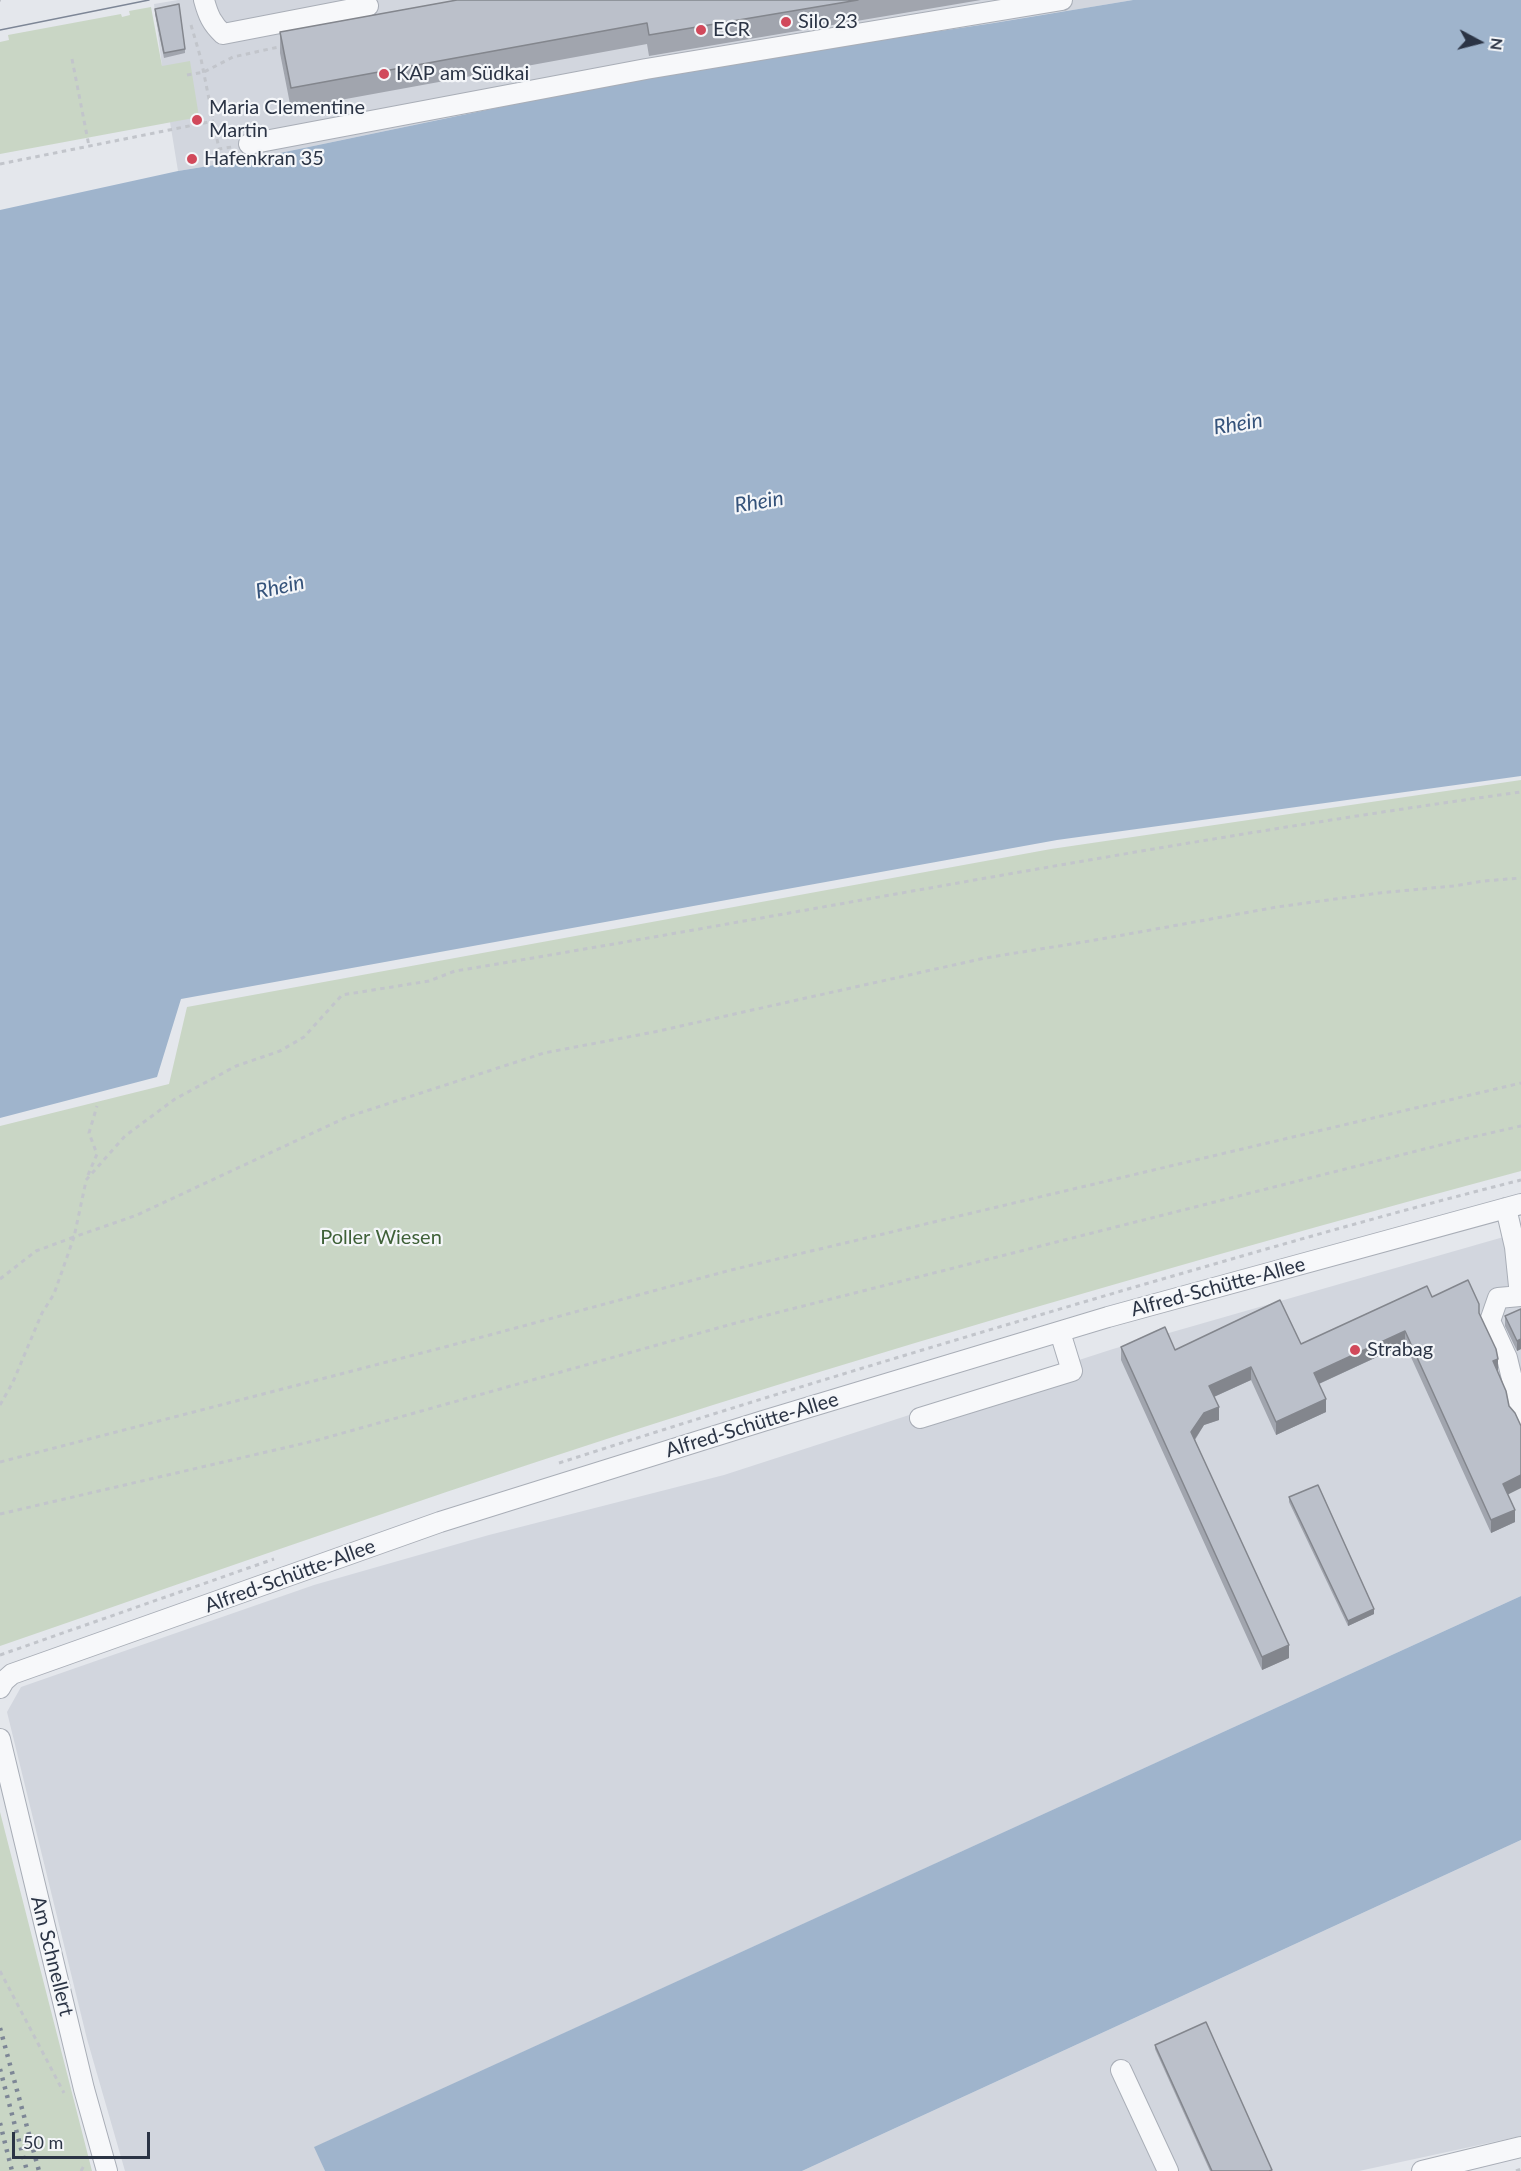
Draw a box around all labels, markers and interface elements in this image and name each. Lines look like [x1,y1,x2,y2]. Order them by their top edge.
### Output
place label: Silo 23 [798,10,858,34]
north arrow [1449,12,1509,72]
marker: Silo 23 [779,15,793,29]
place label: ECR [713,18,750,42]
marker: ECR [694,23,708,37]
text: N [1487,37,1508,52]
place label: KAP am Südkai [396,62,529,86]
marker: KAP am Südkai [377,67,391,81]
place label: Maria Clementine Martin [209,96,365,143]
marker: Maria Clementine Martin [190,113,204,127]
place label: Hafenkran 35 [204,147,324,171]
marker: Hafenkran 35 [185,152,199,166]
water label: Rhein [1212,408,1264,440]
water label: Rhein [733,486,785,518]
water label: Rhein [253,570,307,604]
park label: Poller Wiesen [320,1226,442,1250]
street label: Alfred-Schütte-Allee [1128,1252,1308,1322]
place label: Strabag [1367,1338,1433,1362]
marker: Strabag [1348,1343,1362,1357]
street label: Alfred-Schütte-Allee [663,1387,841,1463]
street label: Alfred-Schütte-Allee [202,1534,378,1618]
street label: Am Schnellert [26,1894,78,2018]
scale bar [15,2120,153,2158]
text: 50 m [23,2131,63,2153]

